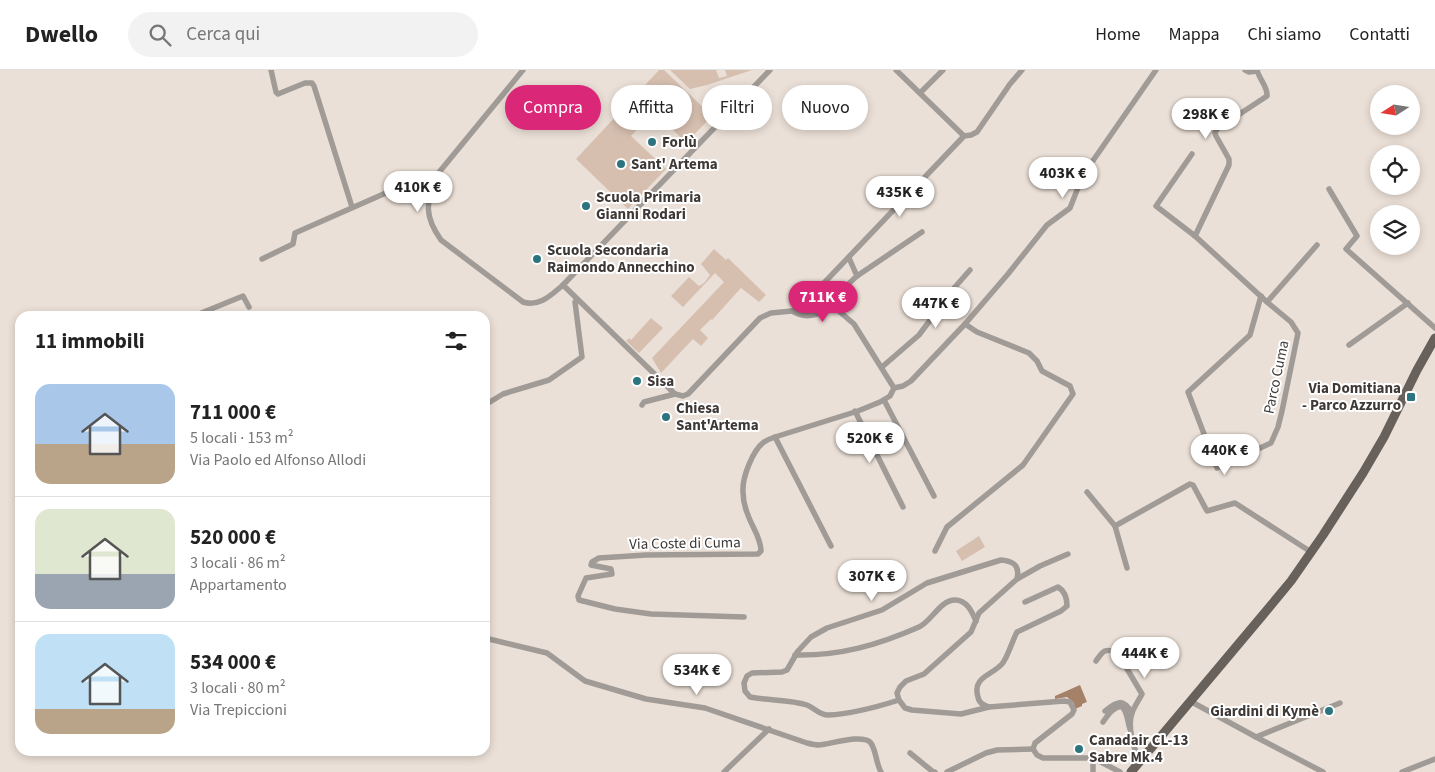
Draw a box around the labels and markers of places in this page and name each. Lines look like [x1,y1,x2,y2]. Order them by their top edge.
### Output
pin: 298K € [1165,98,1247,140]
place label: Forlù [662,132,697,153]
marker: Forlù [646,136,658,148]
place label: Sant' Artema [631,154,718,175]
pin: 403K € [1022,156,1104,199]
marker: Sant' Artema [615,158,627,170]
pin: 410K € [377,170,459,213]
pin: 435K € [859,176,941,218]
place label: Scuola Primaria Gianni Rodari [596,187,701,225]
marker: Scuola Primaria Gianni Rodari [580,200,592,212]
place label: Scuola Secondaria Raimondo Annecchino [547,240,695,278]
marker: Scuola Secondaria Raimondo Annecchino [531,253,543,265]
pin: 711K € [782,280,864,323]
pin: 447K € [895,286,977,329]
place label: Sisa [647,371,674,392]
marker: Sisa [631,375,643,387]
place label: Via Domitiana - Parco Azzurro [1302,378,1401,416]
marker: Via Domitiana - Parco Azzurro [1405,391,1417,403]
place label: Chiesa Sant'Artema [676,398,759,436]
marker: Chiesa Sant'Artema [660,411,672,423]
pin: 520K € [829,422,911,464]
pin: 440K € [1184,434,1266,476]
pin: 307K € [831,560,913,602]
pin: 444K € [1104,636,1186,679]
pin: 534K € [656,654,738,696]
place label: Giardini di Kymè [1210,701,1319,722]
marker: Giardini di Kymè [1323,705,1335,717]
place label: Canadair CL-13 Sabre Mk.4 [1089,730,1188,768]
marker: Canadair CL-13 Sabre Mk.4 [1073,743,1085,755]

